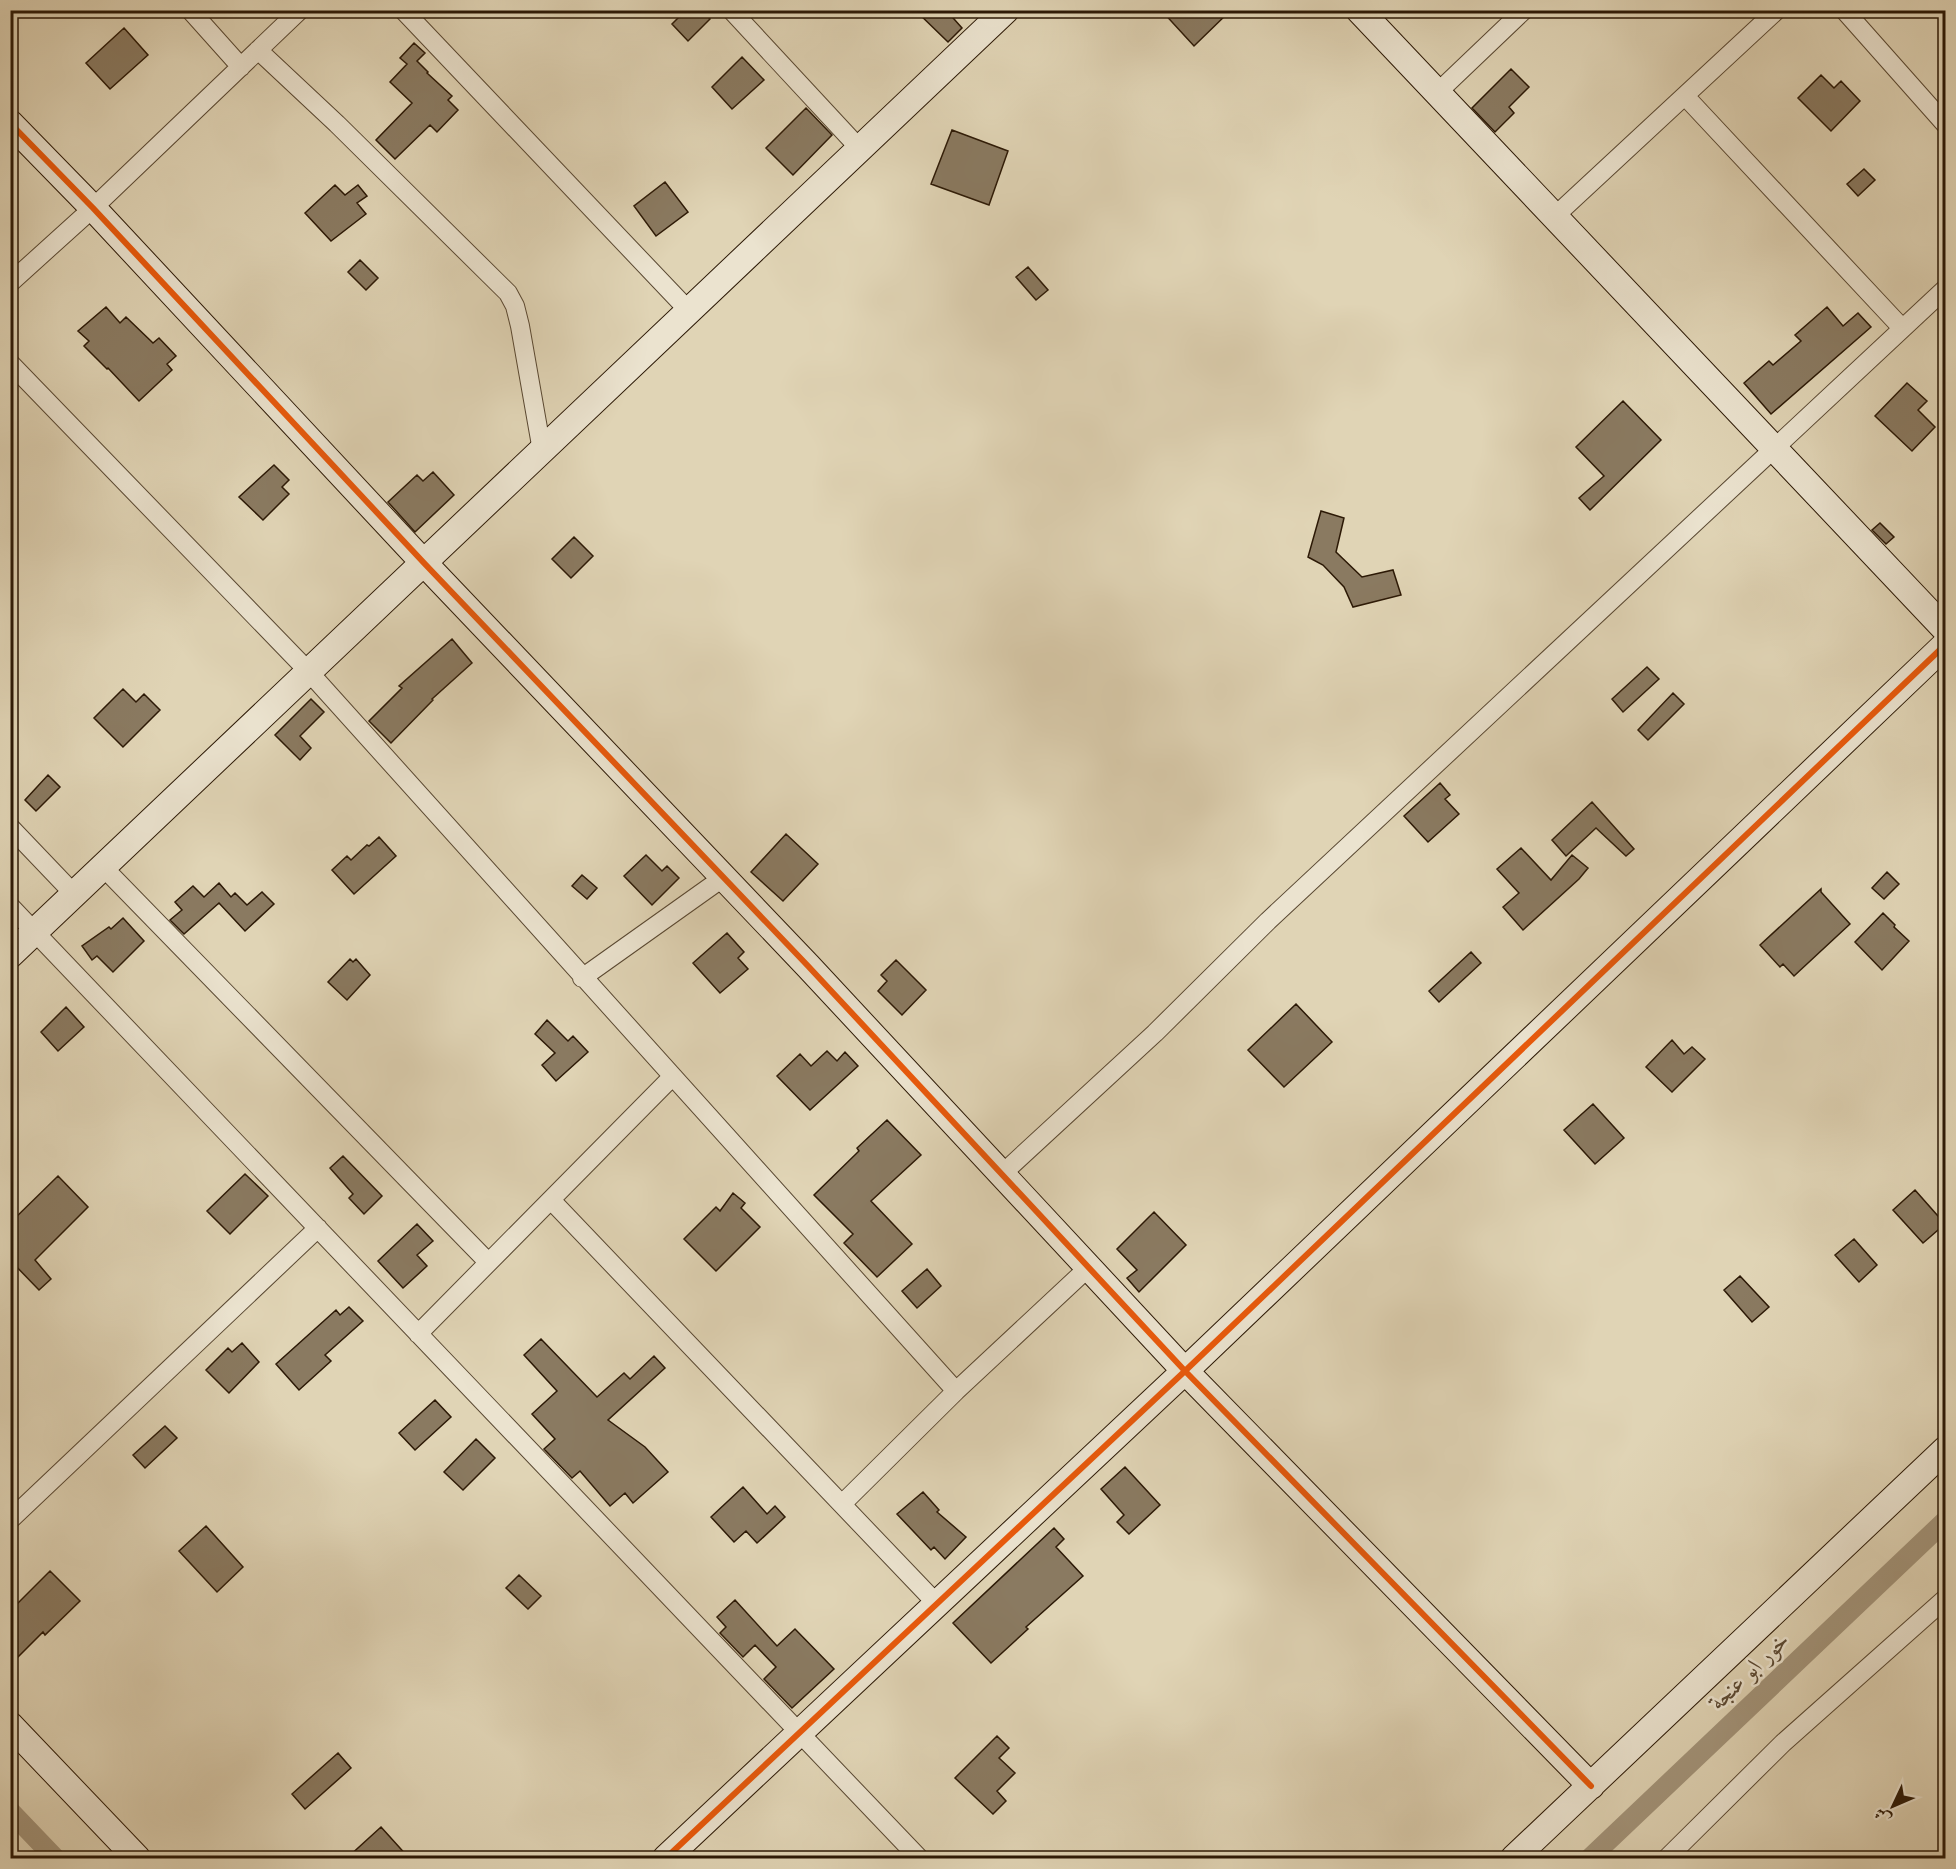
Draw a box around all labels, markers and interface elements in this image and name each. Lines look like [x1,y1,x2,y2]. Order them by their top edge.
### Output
water label: خور ابو عنجة [1702,1625,1797,1718]
north arrow [1863,1776,1923,1836]
text: ش [1870,1803,1896,1828]

